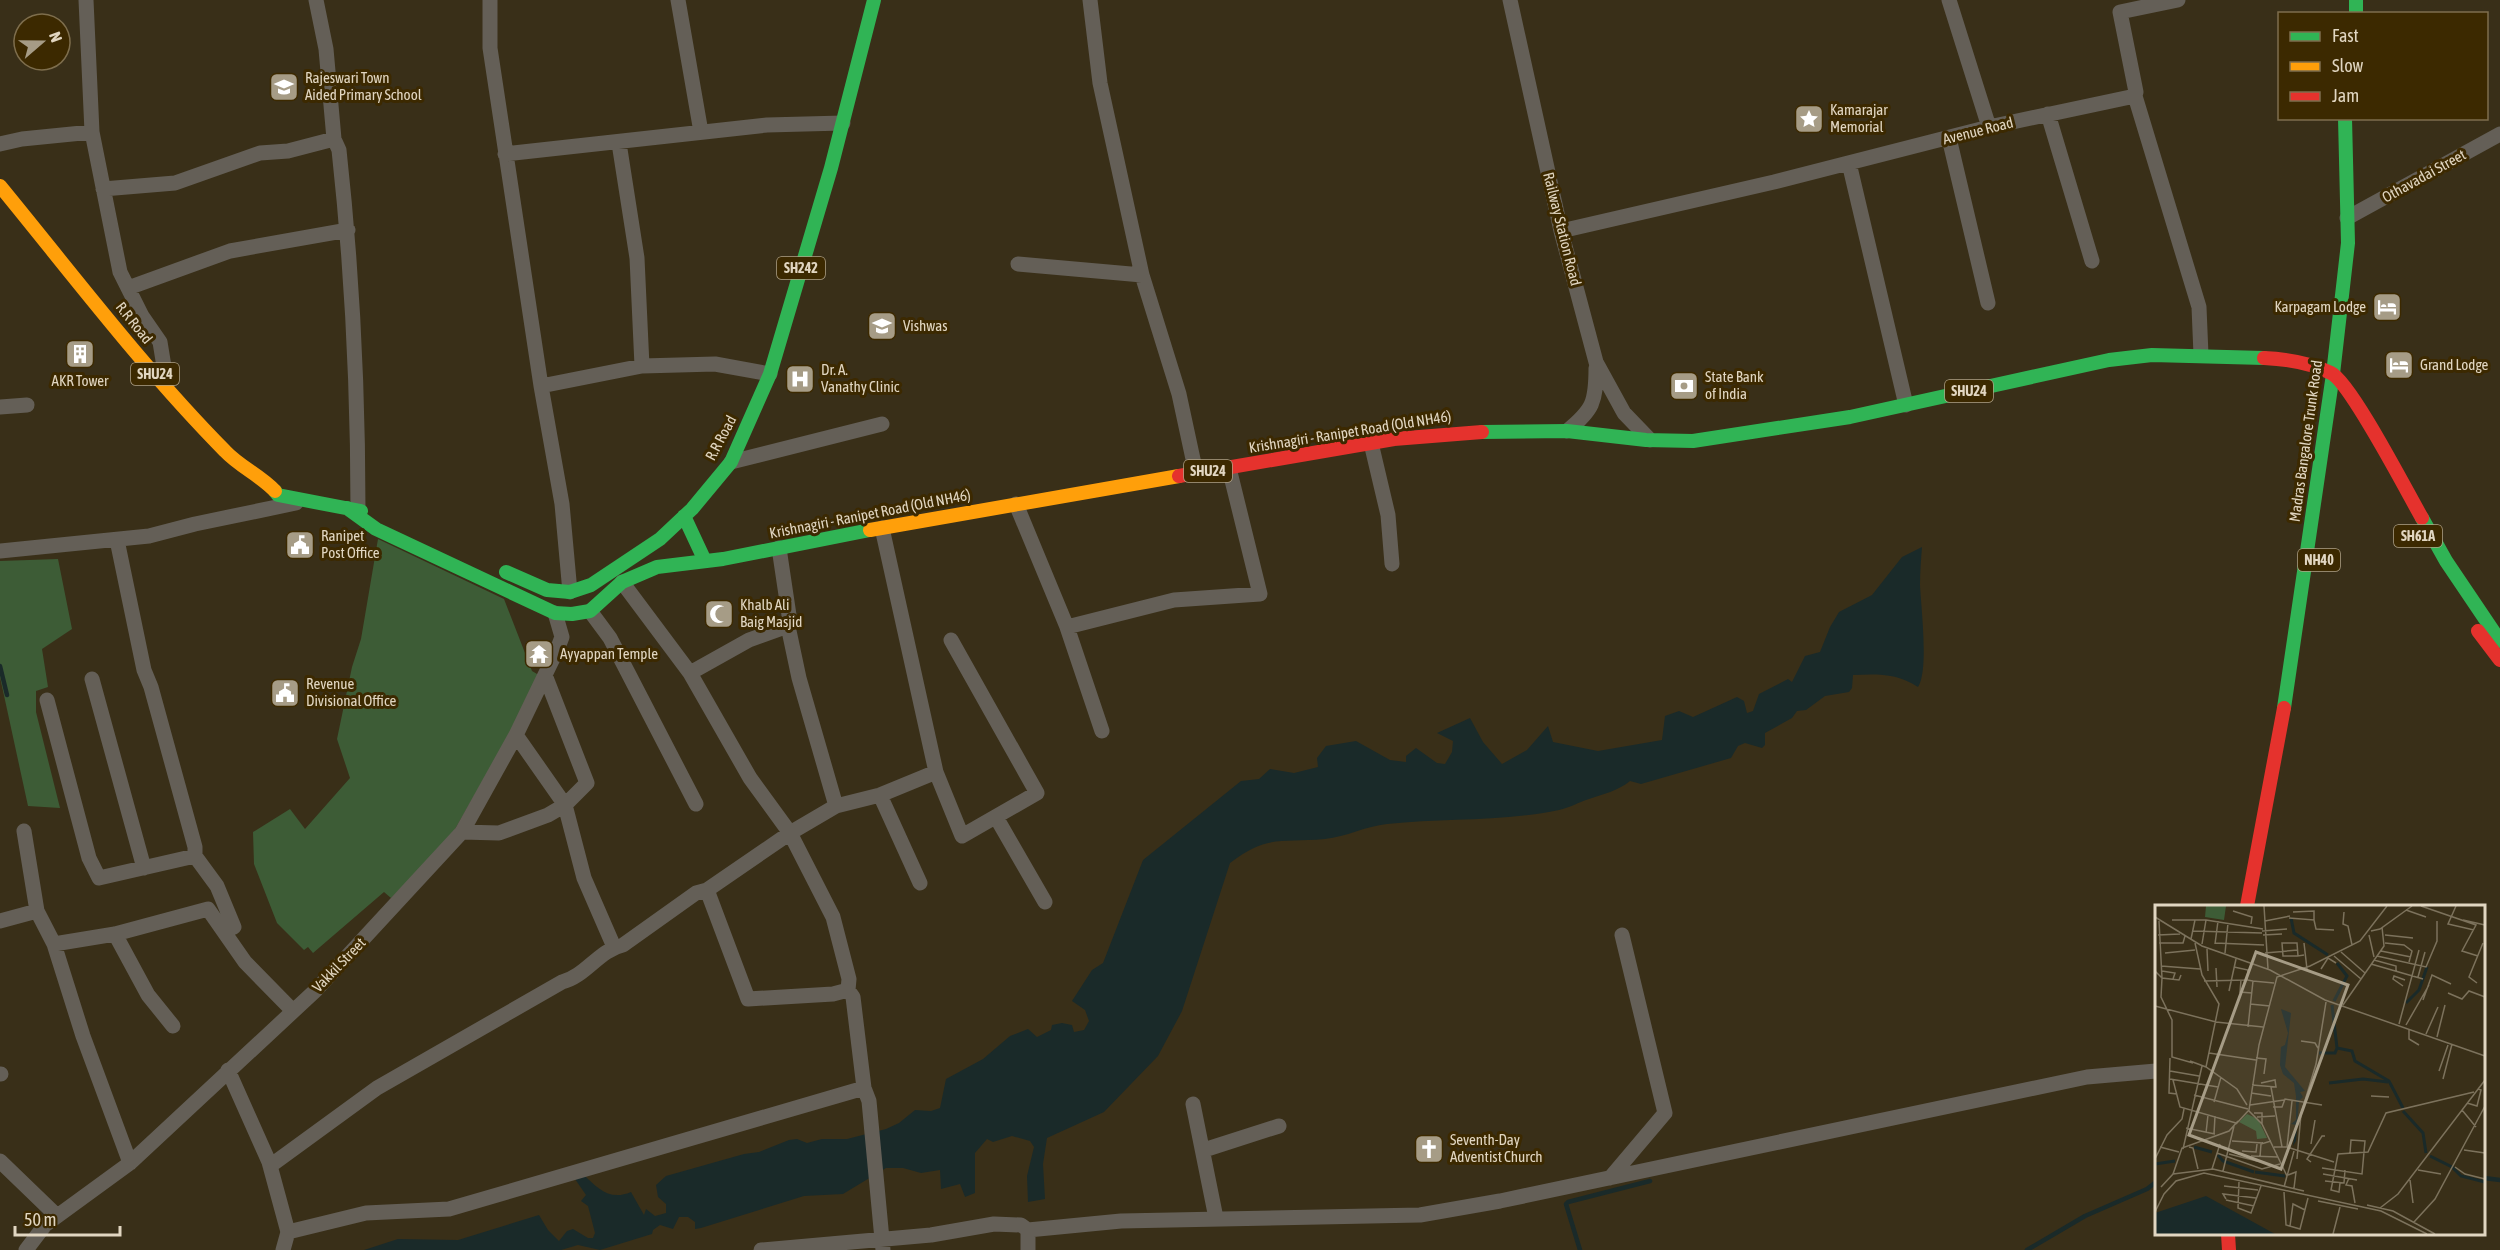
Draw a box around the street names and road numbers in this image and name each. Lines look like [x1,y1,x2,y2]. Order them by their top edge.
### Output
street label: Avenue Road [1941,114,2015,147]
street label: Othavadai Street [2379,146,2468,206]
street label: Railway Station Road [1540,170,1585,287]
road number: SH242 [777,257,825,279]
street label: R.R Road [113,299,156,347]
street label: Madras Bangalore Trunk Road [2286,359,2325,523]
road number: SHU24 [131,363,179,385]
road number: SHU24 [1945,380,1993,402]
street label: Krishnagiri - Ranipet Road (Old NH46) [1248,407,1452,456]
street label: R.R Road [702,412,739,463]
road number: SHU24 [1184,460,1232,482]
street label: Krishnagiri - Ranipet Road (Old NH46) [768,486,972,541]
road number: SH61A [2394,525,2442,547]
road number: NH40 [2298,549,2340,571]
street label: Vakkil Street [309,934,369,995]

